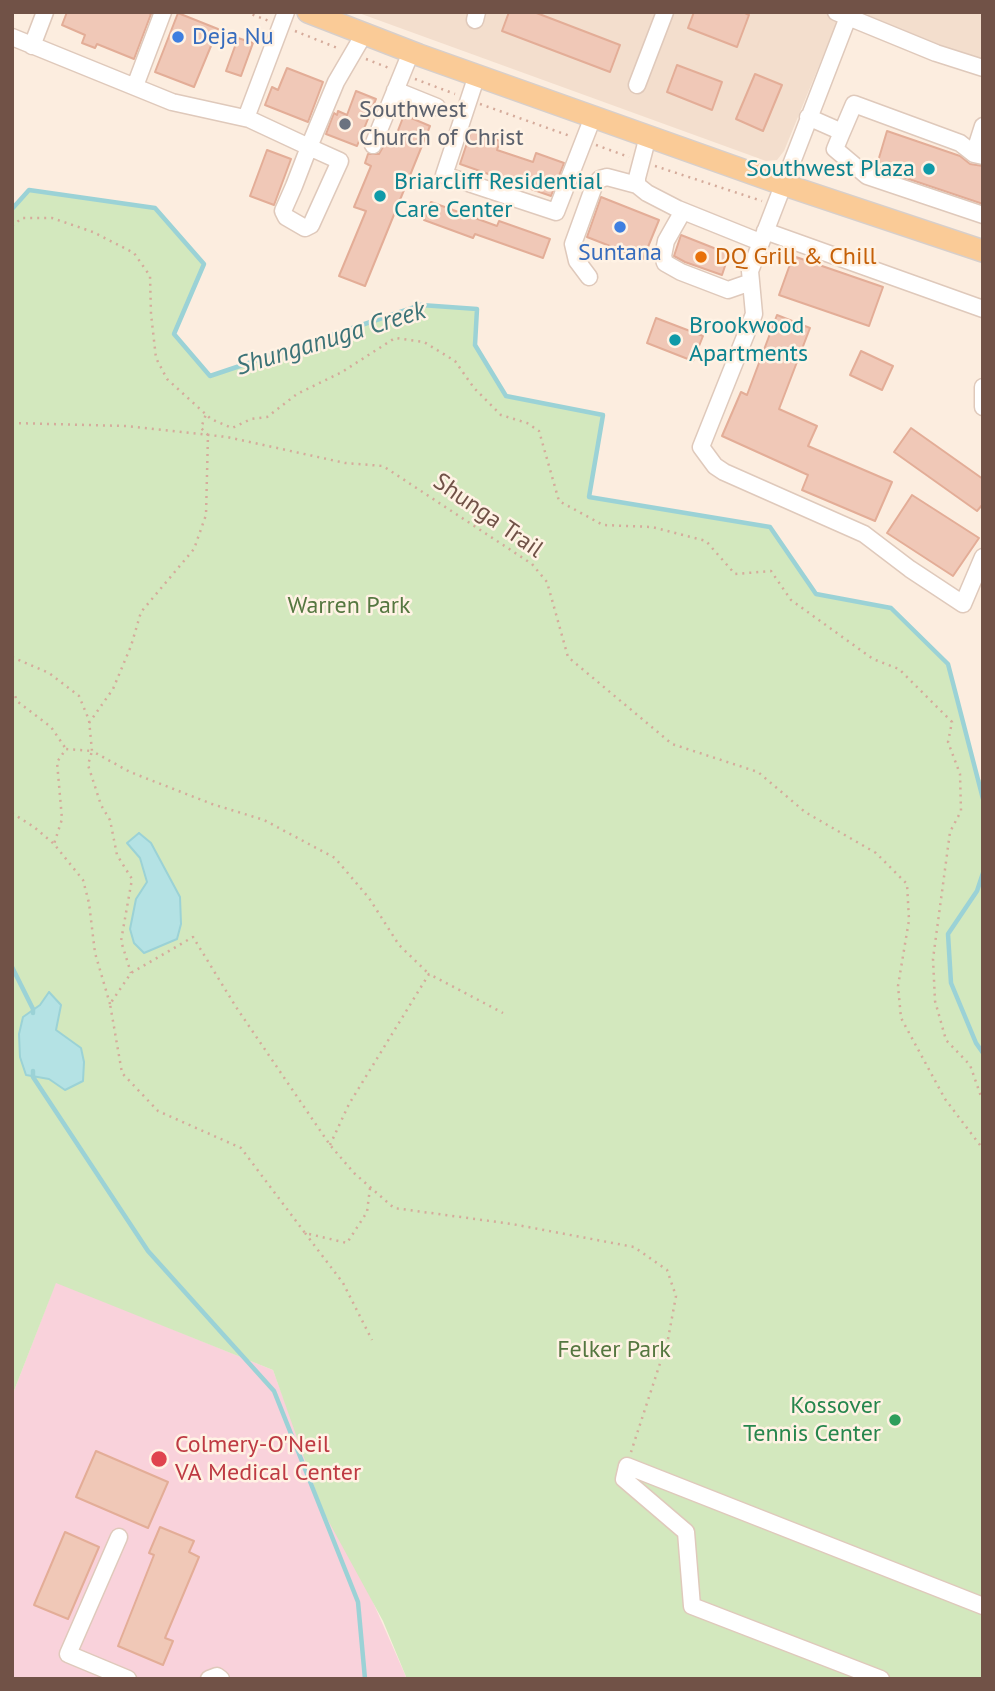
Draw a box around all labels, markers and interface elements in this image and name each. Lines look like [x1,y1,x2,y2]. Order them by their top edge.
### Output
place label: Deja Nu [192,23,274,51]
marker: Deja Nu [170,29,186,45]
place label: Southwest Church of Christ [359,96,524,152]
marker: Southwest Church of Christ [337,116,353,132]
place label: Southwest Plaza [746,155,915,183]
marker: Southwest Plaza [921,161,937,177]
place label: Briarcliff Residential Care Center [394,168,602,224]
marker: Briarcliff Residential Care Center [372,188,388,204]
marker: Suntana [612,219,628,235]
place label: Suntana [578,239,662,267]
place label: DQ Grill & Chill [715,243,876,271]
marker: DQ Grill & Chill [693,249,709,265]
water label: Shunganuga Creek [232,295,430,383]
place label: Brookwood Apartments [689,312,808,368]
marker: Brookwood Apartments [667,332,683,348]
street label: Shunga Trail [428,468,548,564]
park label: Warren Park [288,592,410,620]
park label: Felker Park [557,1336,671,1364]
place label: Kossover Tennis Center [743,1392,881,1448]
marker: Kossover Tennis Center [887,1412,903,1428]
place label: Colmery-O'Neil VA Medical Center [175,1431,361,1487]
marker: Colmery-O'Neil VA Medical Center [149,1449,169,1469]

